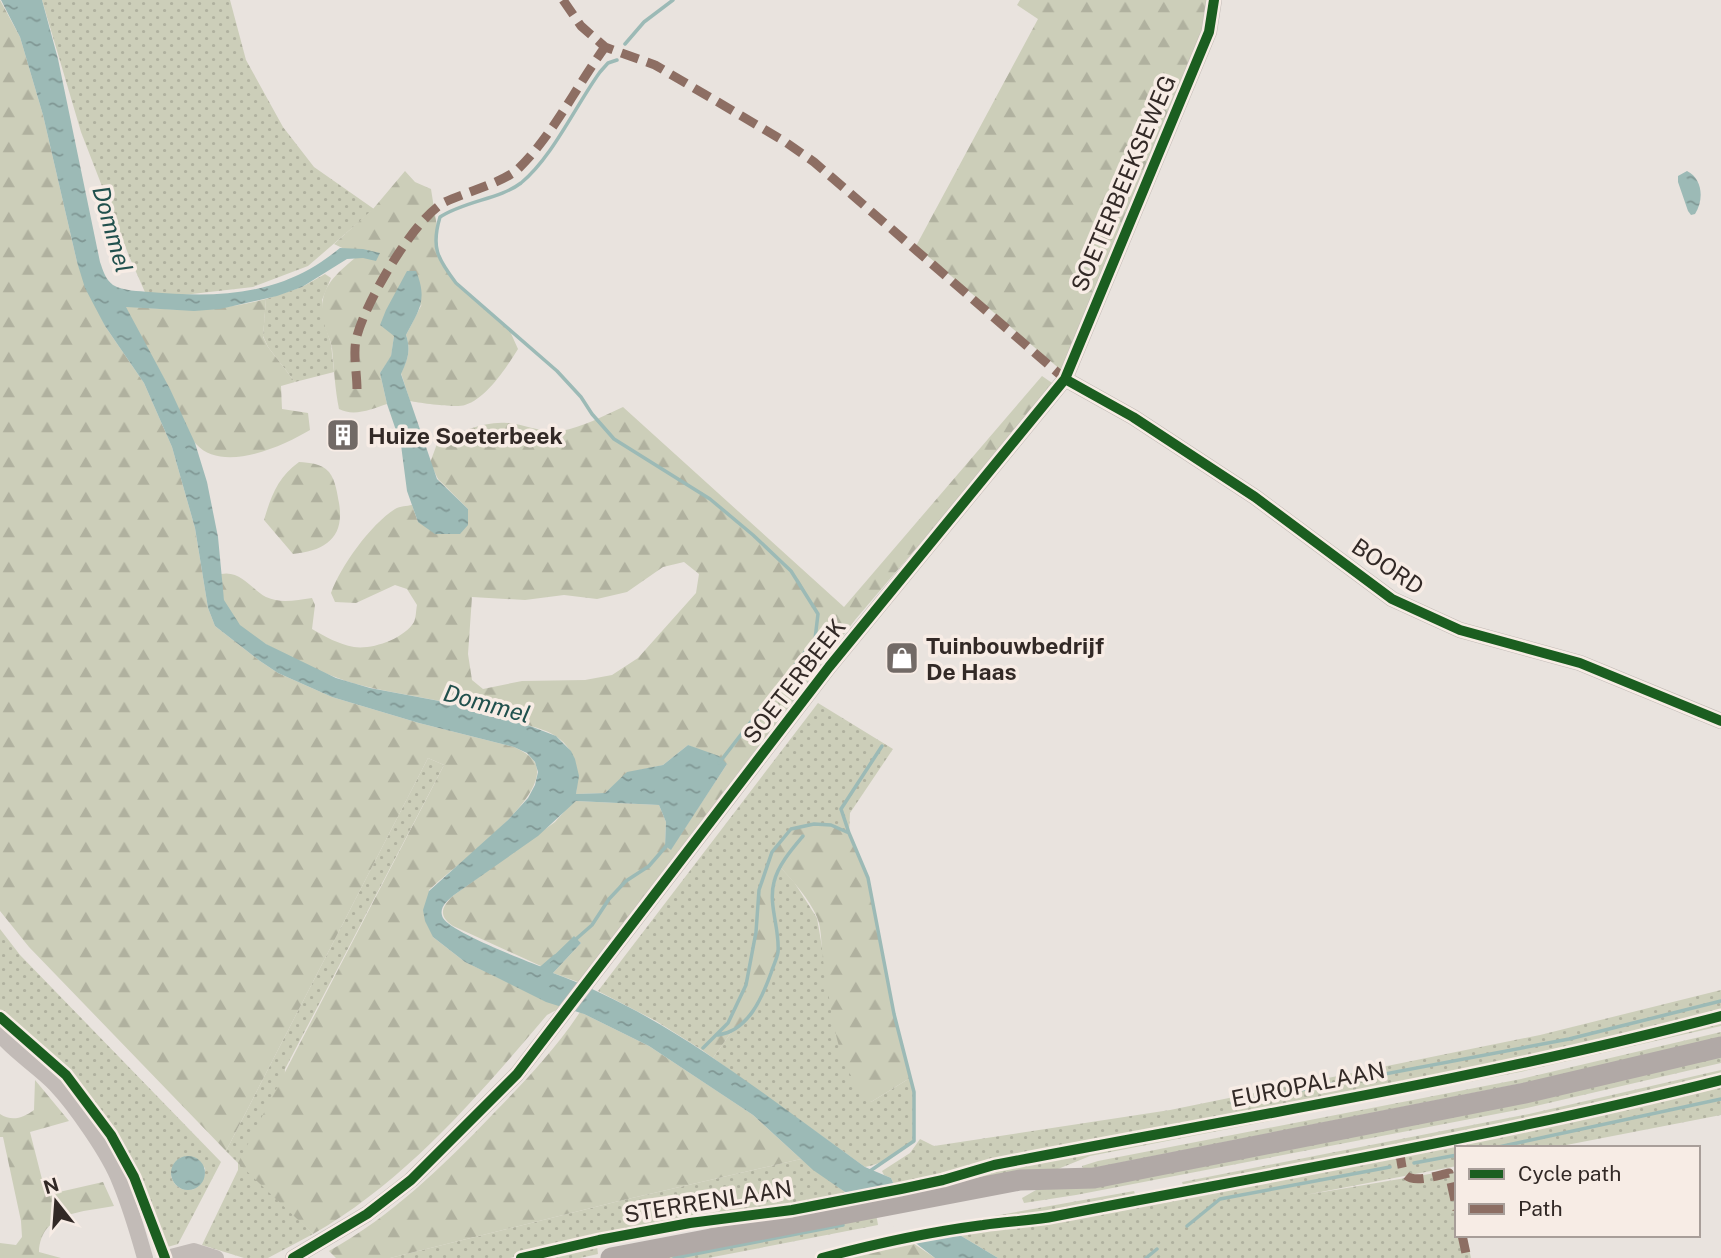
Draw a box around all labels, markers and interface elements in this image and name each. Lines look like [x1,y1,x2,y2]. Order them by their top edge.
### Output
street label: SOETERBEEKSEWEG [1065,71,1181,295]
water label: Dommel [87,182,139,276]
building icon: Huize Soeterbeek [324,416,362,454]
place label: Huize Soeterbeek [368,422,563,449]
street label: BOORD [1347,532,1429,600]
street label: SOETERBEEK [737,613,851,749]
place label: Tuinbouwbedrijf De Haas [926,632,1104,685]
shop icon: Tuinbouwbedrijf De Haas [883,639,921,677]
water label: Dommel [440,678,534,728]
street label: EUROPALAAN [1229,1056,1387,1112]
legend [1455,1146,1700,1237]
text: Cycle path [1518,1161,1621,1186]
north arrow [21,1167,91,1237]
text: N [41,1173,61,1198]
street label: STERRENLAAN [622,1174,794,1228]
text: Path [1518,1196,1563,1221]

